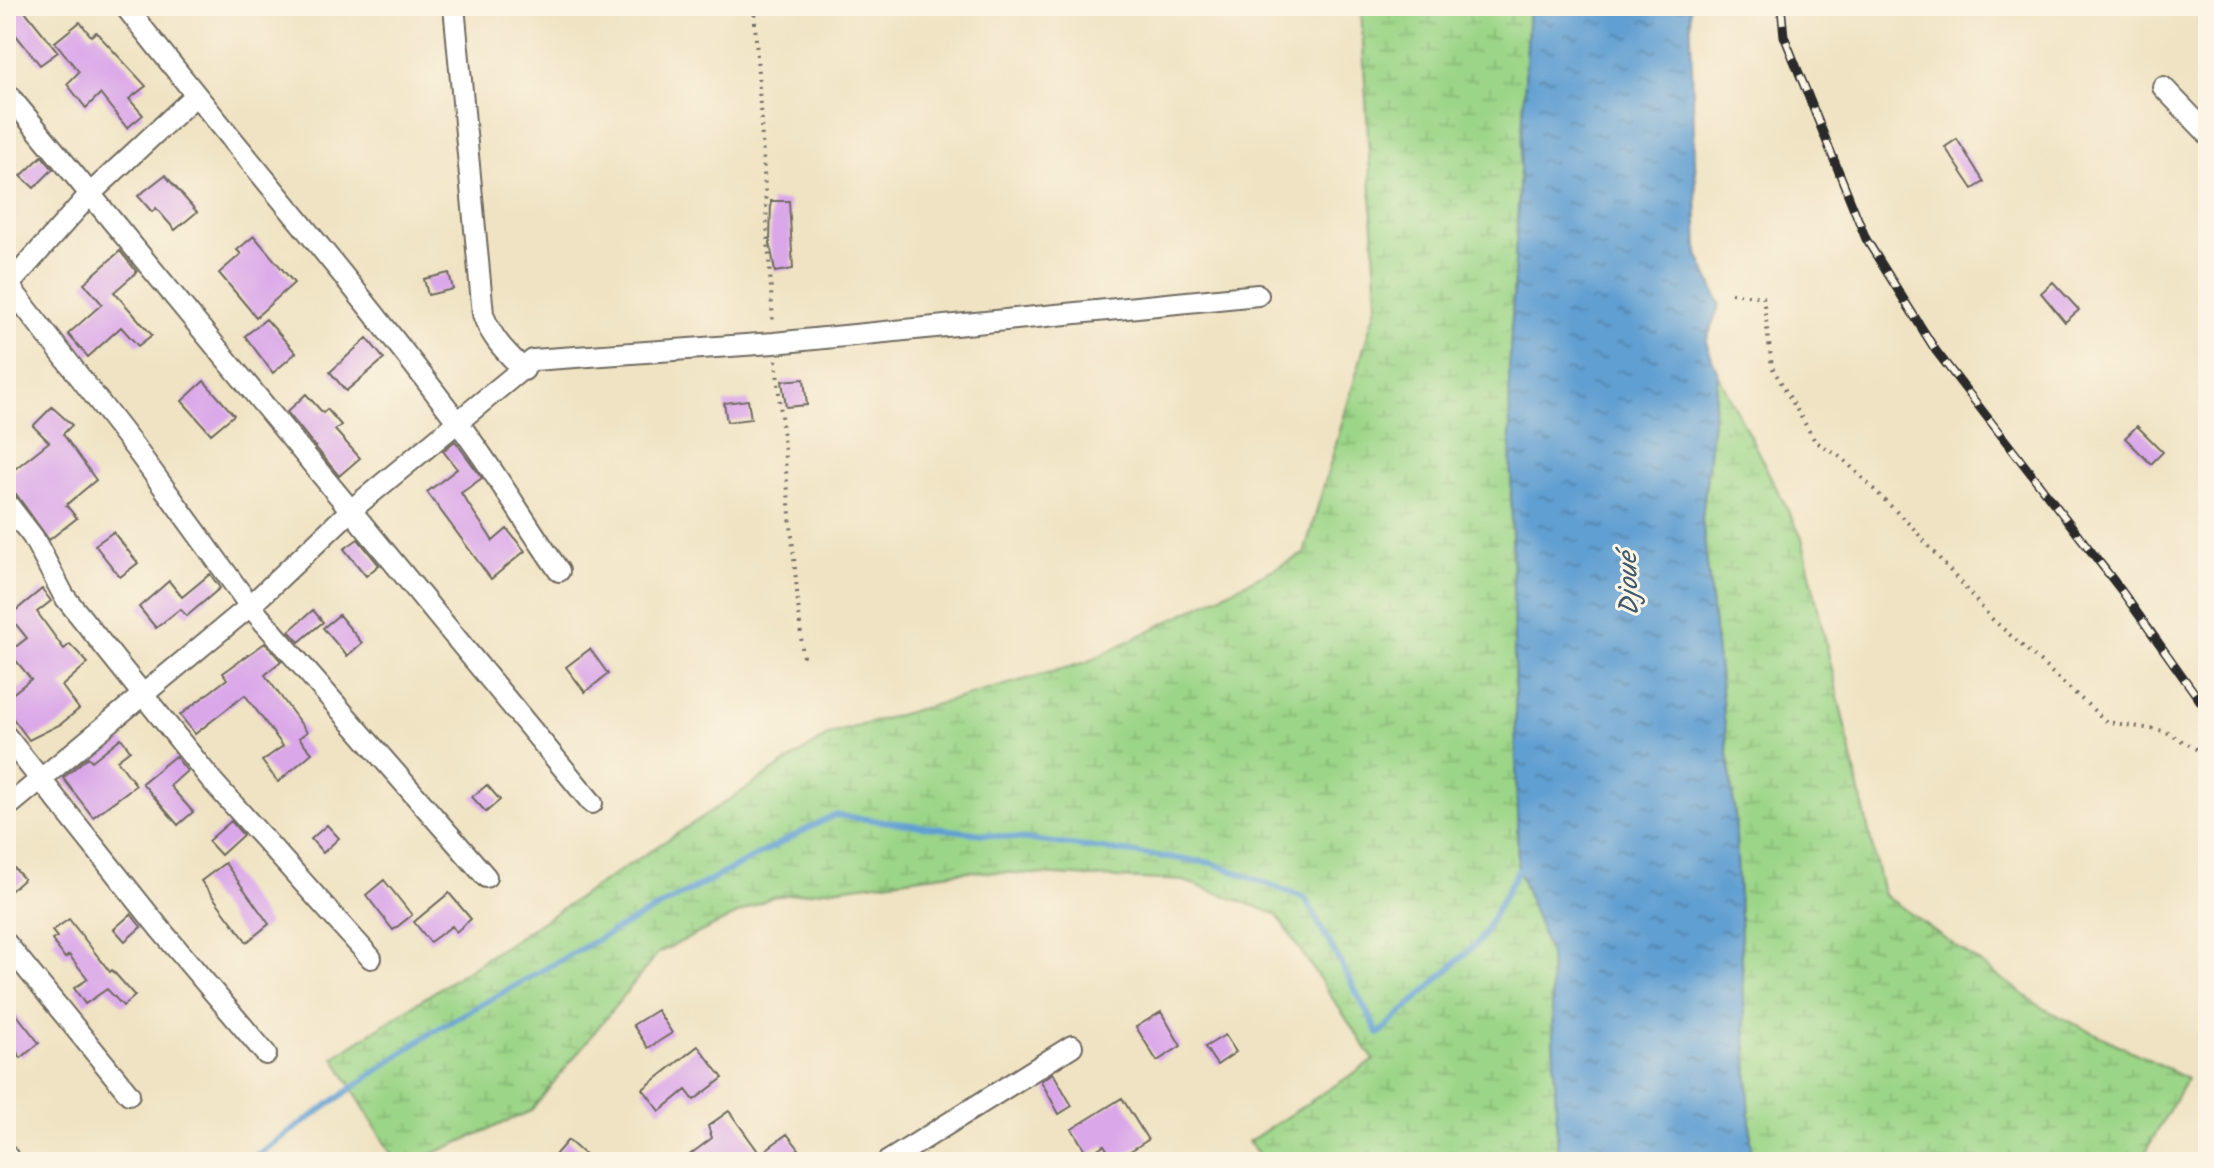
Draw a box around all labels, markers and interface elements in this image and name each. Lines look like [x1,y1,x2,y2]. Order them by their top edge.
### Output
water label: Djoué [1606,545,1654,617]

